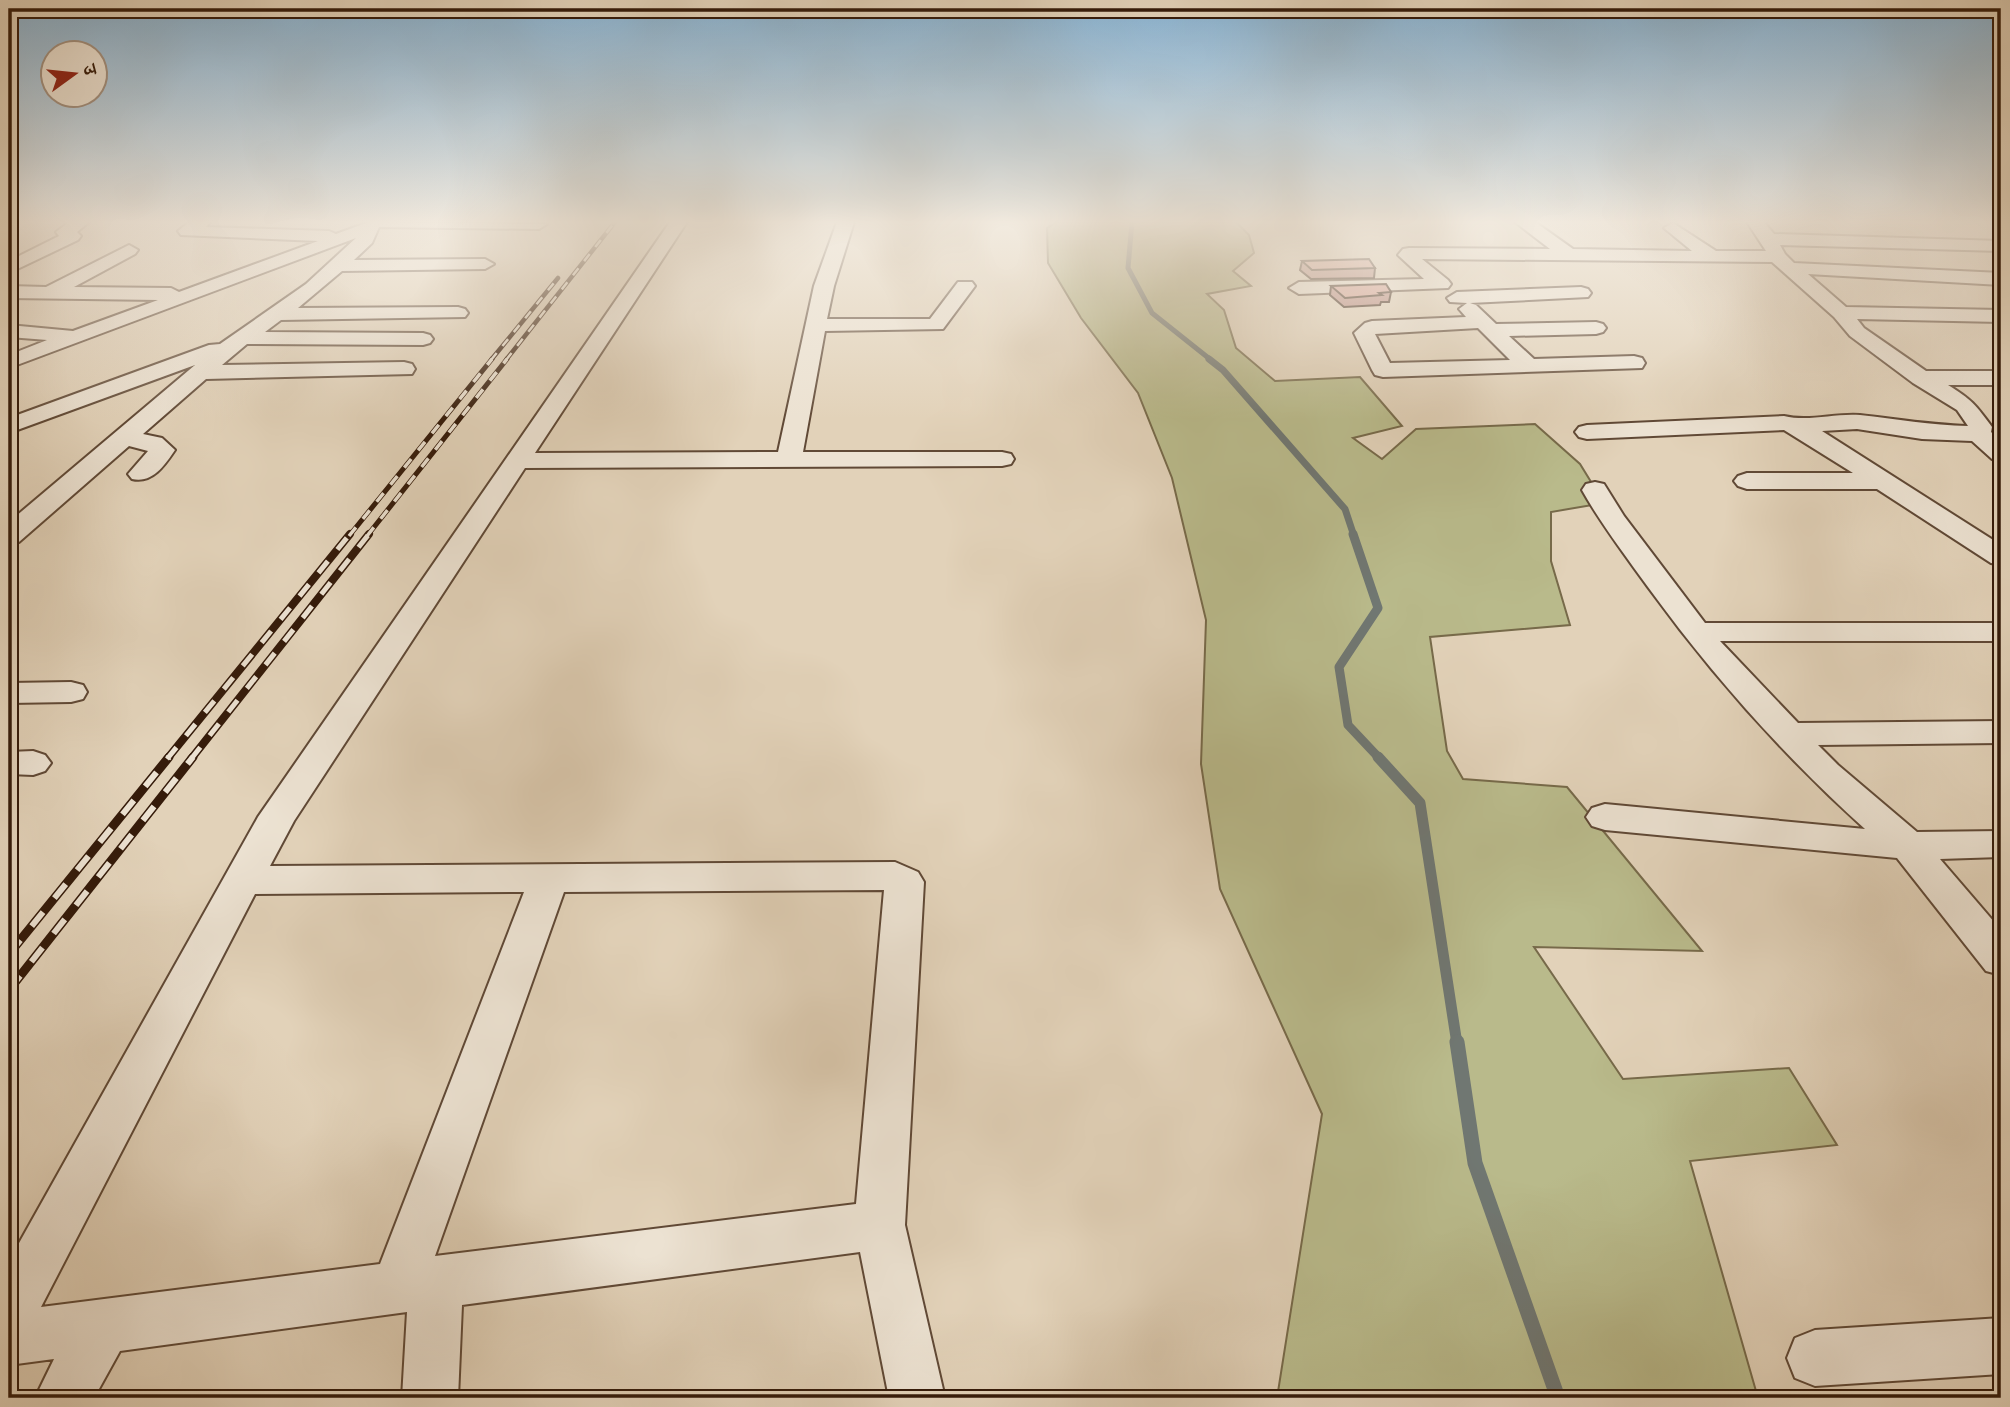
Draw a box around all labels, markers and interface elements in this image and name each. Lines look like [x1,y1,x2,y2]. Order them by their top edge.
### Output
north arrow [38,38,108,108]
text: उ [77,60,103,79]

